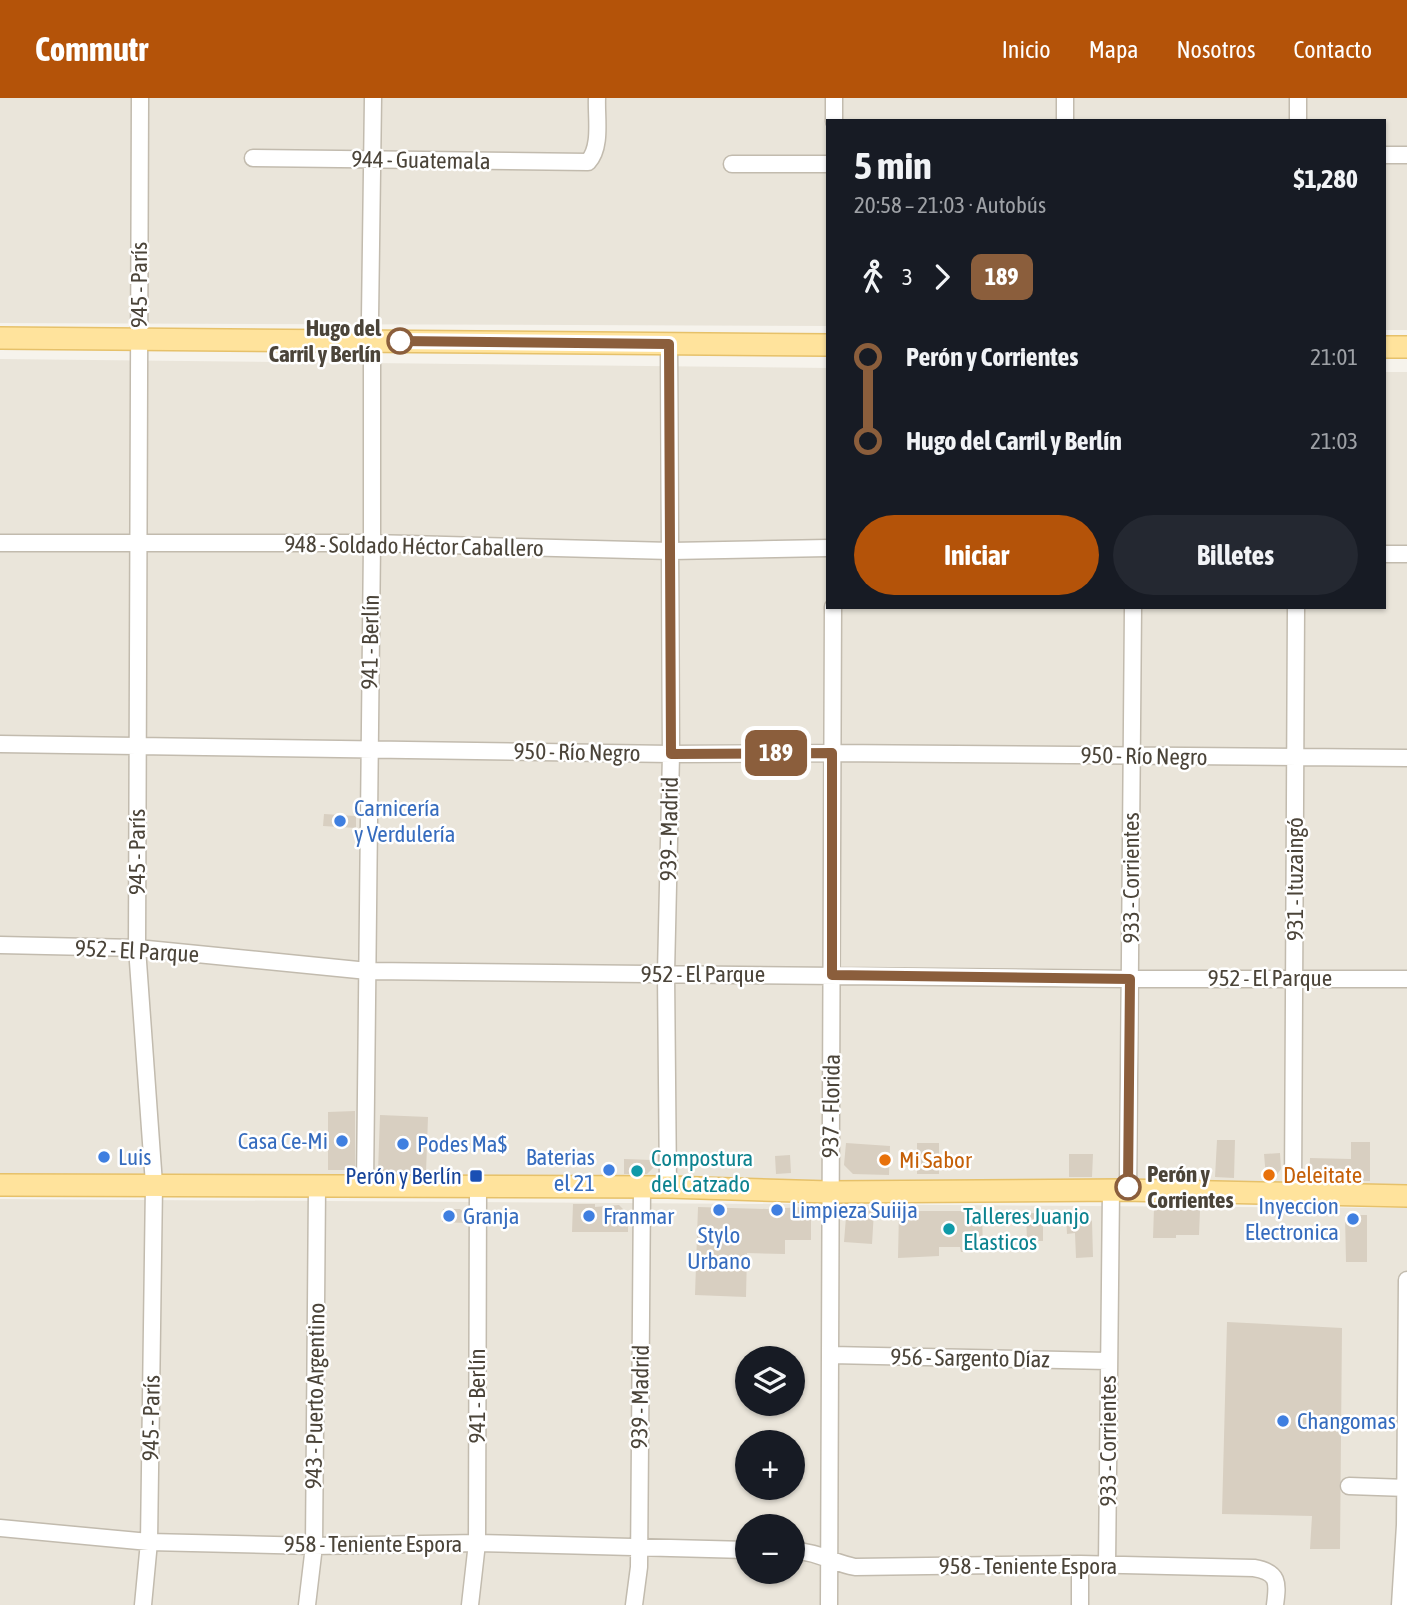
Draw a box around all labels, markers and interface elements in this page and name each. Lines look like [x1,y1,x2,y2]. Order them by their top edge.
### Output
text: Commutr [35,30,148,68]
text: Inicio [1002,36,1051,63]
text: Mapa [1089,36,1138,63]
text: Nosotros [1176,36,1255,63]
text: Contacto [1293,36,1372,63]
text: 5 min [854,144,932,187]
street label: 944 - Guatemala [351,146,491,174]
text: $1,280 [1294,164,1358,194]
text: 20:58 – 21:03 · Autobús [854,192,1046,218]
street label: 945 - París [126,242,152,328]
icon: walk [854,258,892,296]
icon: forward [923,258,961,296]
text: 189 [985,263,1019,290]
text: 3 [902,264,913,290]
place label: Hugo del Carril y Berlín [269,315,382,367]
marker: Hugo del Carril y Berlín [387,328,413,354]
text: Perón y Corrientes [906,342,1078,372]
text: 21:01 [1310,344,1358,370]
text: Hugo del Carril y Berlín [906,426,1122,456]
text: 21:03 [1310,428,1358,454]
button: Iniciar [854,515,1099,595]
button: Billetes [1113,515,1358,595]
street label: 948 - Soldado Héctor Caballero [284,531,544,561]
street label: 941 - Berlín [356,594,384,690]
line badge: 189 [736,730,816,776]
street label: 950 - Río Negro [513,738,641,766]
text: 189 [759,739,793,766]
street label: 950 - Río Negro [1080,742,1208,770]
street label: 939 - Madrid [655,777,683,881]
place label: Carnicería y Verdulería [354,795,456,847]
street label: 945 - París [124,809,150,895]
street label: 933 - Corrientes [1118,812,1144,944]
marker: Carnicería y Verdulería [332,813,348,829]
street label: 931 - Ituzaingó [1282,817,1308,941]
street label: 952 - El Parque [74,935,200,967]
street label: 952 - El Parque [641,961,765,987]
street label: 952 - El Parque [1208,965,1332,991]
street label: 937 - Florida [817,1054,845,1158]
place label: Casa Ce-Mi [238,1128,328,1154]
place label: Podes Ma$ [417,1131,508,1157]
marker: Casa Ce-Mi [334,1133,350,1149]
marker: Podes Ma$ [395,1136,411,1152]
place label: Luis [118,1144,151,1170]
place label: Baterias el 21 [526,1144,595,1196]
place label: Compostura del Catzado [651,1145,753,1197]
place label: Mi Sabor [899,1147,973,1173]
marker: Luis [96,1149,112,1165]
marker: Mi Sabor [877,1152,893,1168]
place label: Perón y Corrientes [1147,1161,1234,1213]
marker: Baterias el 21 [601,1162,617,1178]
place label: Deleitate [1283,1162,1362,1188]
place label: Perón y Berlín [345,1163,462,1189]
marker: Compostura del Catzado [629,1163,645,1179]
marker: Deleitate [1261,1167,1277,1183]
marker: Perón y Berlín [468,1168,484,1184]
marker: Perón y Corrientes [1115,1174,1141,1200]
place label: Inyeccion Electronica [1245,1193,1339,1245]
place label: Limpieza Suiija [791,1197,918,1223]
marker: Stylo Urbano [711,1202,727,1218]
marker: Limpieza Suiija [769,1202,785,1218]
place label: Granja [463,1203,519,1229]
place label: Franmar [603,1203,675,1229]
place label: Talleres Juanjo Elasticos [963,1203,1090,1255]
marker: Granja [441,1208,457,1224]
marker: Franmar [581,1208,597,1224]
marker: Inyeccion Electronica [1345,1211,1361,1227]
marker: Talleres Juanjo Elasticos [941,1221,957,1237]
place label: Stylo Urbano [687,1222,751,1274]
street label: 943 - Puerto Argentino [300,1303,330,1489]
street label: 956 - Sargento Díaz [890,1344,1050,1372]
street label: 939 - Madrid [626,1345,654,1449]
map controls [735,1346,805,1584]
button: layers [735,1346,805,1416]
street label: 941 - Berlín [464,1348,490,1444]
street label: 945 - París [137,1375,165,1461]
street label: 933 - Corrientes [1095,1375,1121,1507]
place label: Changomas [1297,1408,1396,1434]
marker: Changomas [1275,1413,1291,1429]
button: + [735,1430,805,1500]
button: − [735,1514,805,1584]
street label: 958 - Teniente Espora [284,1531,462,1557]
street label: 958 - Teniente Espora [939,1553,1117,1579]

